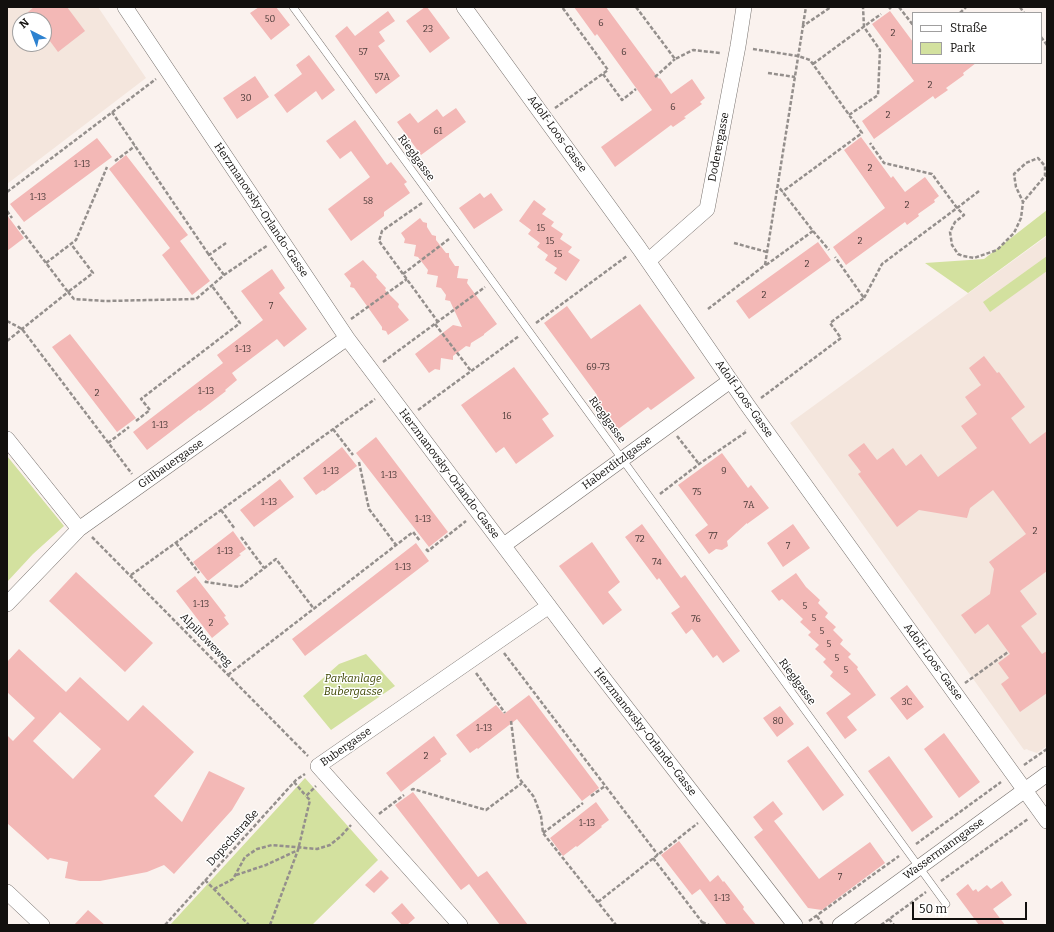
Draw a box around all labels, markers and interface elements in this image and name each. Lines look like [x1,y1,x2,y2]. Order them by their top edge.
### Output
north arrow [12,12,52,52]
legend [912,12,1042,64]
house number: 50 [265,14,275,24]
text: N [17,16,32,31]
house number: 6 [598,18,604,28]
text: Straße [950,21,987,35]
house number: 23 [423,24,433,34]
house number: 2 [891,28,895,38]
text: Park [950,41,975,55]
house number: 57 [358,47,368,57]
house number: 6 [621,47,627,57]
house number: 57A [374,72,390,82]
house number: 2 [928,80,932,90]
house number: 30 [241,93,251,103]
street label: Adolf-Loos-Gasse [525,93,589,175]
house number: 6 [670,102,676,112]
house number: 2 [886,110,890,120]
street label: Doderergasse [706,111,732,183]
house number: 61 [434,126,442,136]
street label: Rieglgasse [395,132,437,184]
street label: Herzmanovsky-Orlando-Gasse [211,140,311,280]
house number: 1-13 [74,159,90,169]
house number: 2 [868,163,872,173]
house number: 1-13 [30,192,46,202]
house number: 58 [363,196,373,206]
house number: 2 [905,200,909,210]
house number: 15 [537,223,545,233]
house number: 15 [546,236,554,246]
house number: 2 [858,236,862,246]
house number: 15 [554,249,562,259]
house number: 2 [805,259,809,269]
house number: 2 [762,290,766,300]
house number: 7 [269,301,273,311]
house number: 1-13 [235,344,251,354]
street label: Adolf-Loos-Gasse [712,358,776,440]
house number: 69-73 [586,362,610,372]
house number: 1-13 [198,386,214,396]
house number: 2 [95,388,99,398]
street label: Rieglgasse [586,394,628,446]
street label: Herzmanovsky-Orlando-Gasse [396,407,502,541]
house number: 16 [503,411,511,421]
house number: 1-13 [152,420,168,430]
street label: Haberditzlgasse [580,433,654,493]
street label: Gitlbauergasse [136,437,206,491]
house number: 1-13 [323,466,339,476]
house number: 9 [721,466,727,476]
house number: 1-13 [381,470,397,480]
house number: 75 [692,487,702,497]
house number: 1-13 [261,497,277,507]
house number: 7A [744,500,754,510]
house number: 1-13 [415,514,431,524]
house number: 2 [1033,526,1037,536]
house number: 77 [708,531,718,541]
house number: 72 [635,534,645,544]
house number: 7 [786,541,790,551]
house number: 1-13 [217,546,233,556]
house number: 74 [652,557,662,567]
house number: 1-13 [395,562,411,572]
house number: 1-13 [193,599,209,609]
house number: 5 [803,601,807,611]
street label: Alpiltoweweg [177,611,235,669]
house number: 5 [812,613,816,623]
house number: 76 [691,614,701,624]
house number: 2 [209,618,213,628]
street label: Adolf-Loos-Gasse [901,621,965,703]
house number: 5 [820,626,824,636]
house number: 5 [827,639,831,649]
house number: 5 [835,653,839,663]
street label: Rieglgasse [776,656,818,708]
street label: Herzmanovsky-Orlando-Gasse [591,665,699,799]
house number: 5 [844,665,848,675]
park label: Parkanlage Bubergasse [324,672,382,698]
house number: 3C [902,697,912,707]
house number: 80 [772,716,784,726]
house number: 1-13 [476,723,492,733]
street label: Bubergasse [318,725,374,769]
house number: 2 [424,751,428,761]
street label: Dopschstraße [204,807,262,869]
street label: Wassermanngasse [901,815,987,883]
house number: 1-13 [579,818,595,828]
house number: 7 [838,872,842,882]
house number: 1-13 [714,893,730,903]
scale bar [914,894,1029,920]
text: 50 m [919,902,947,916]

